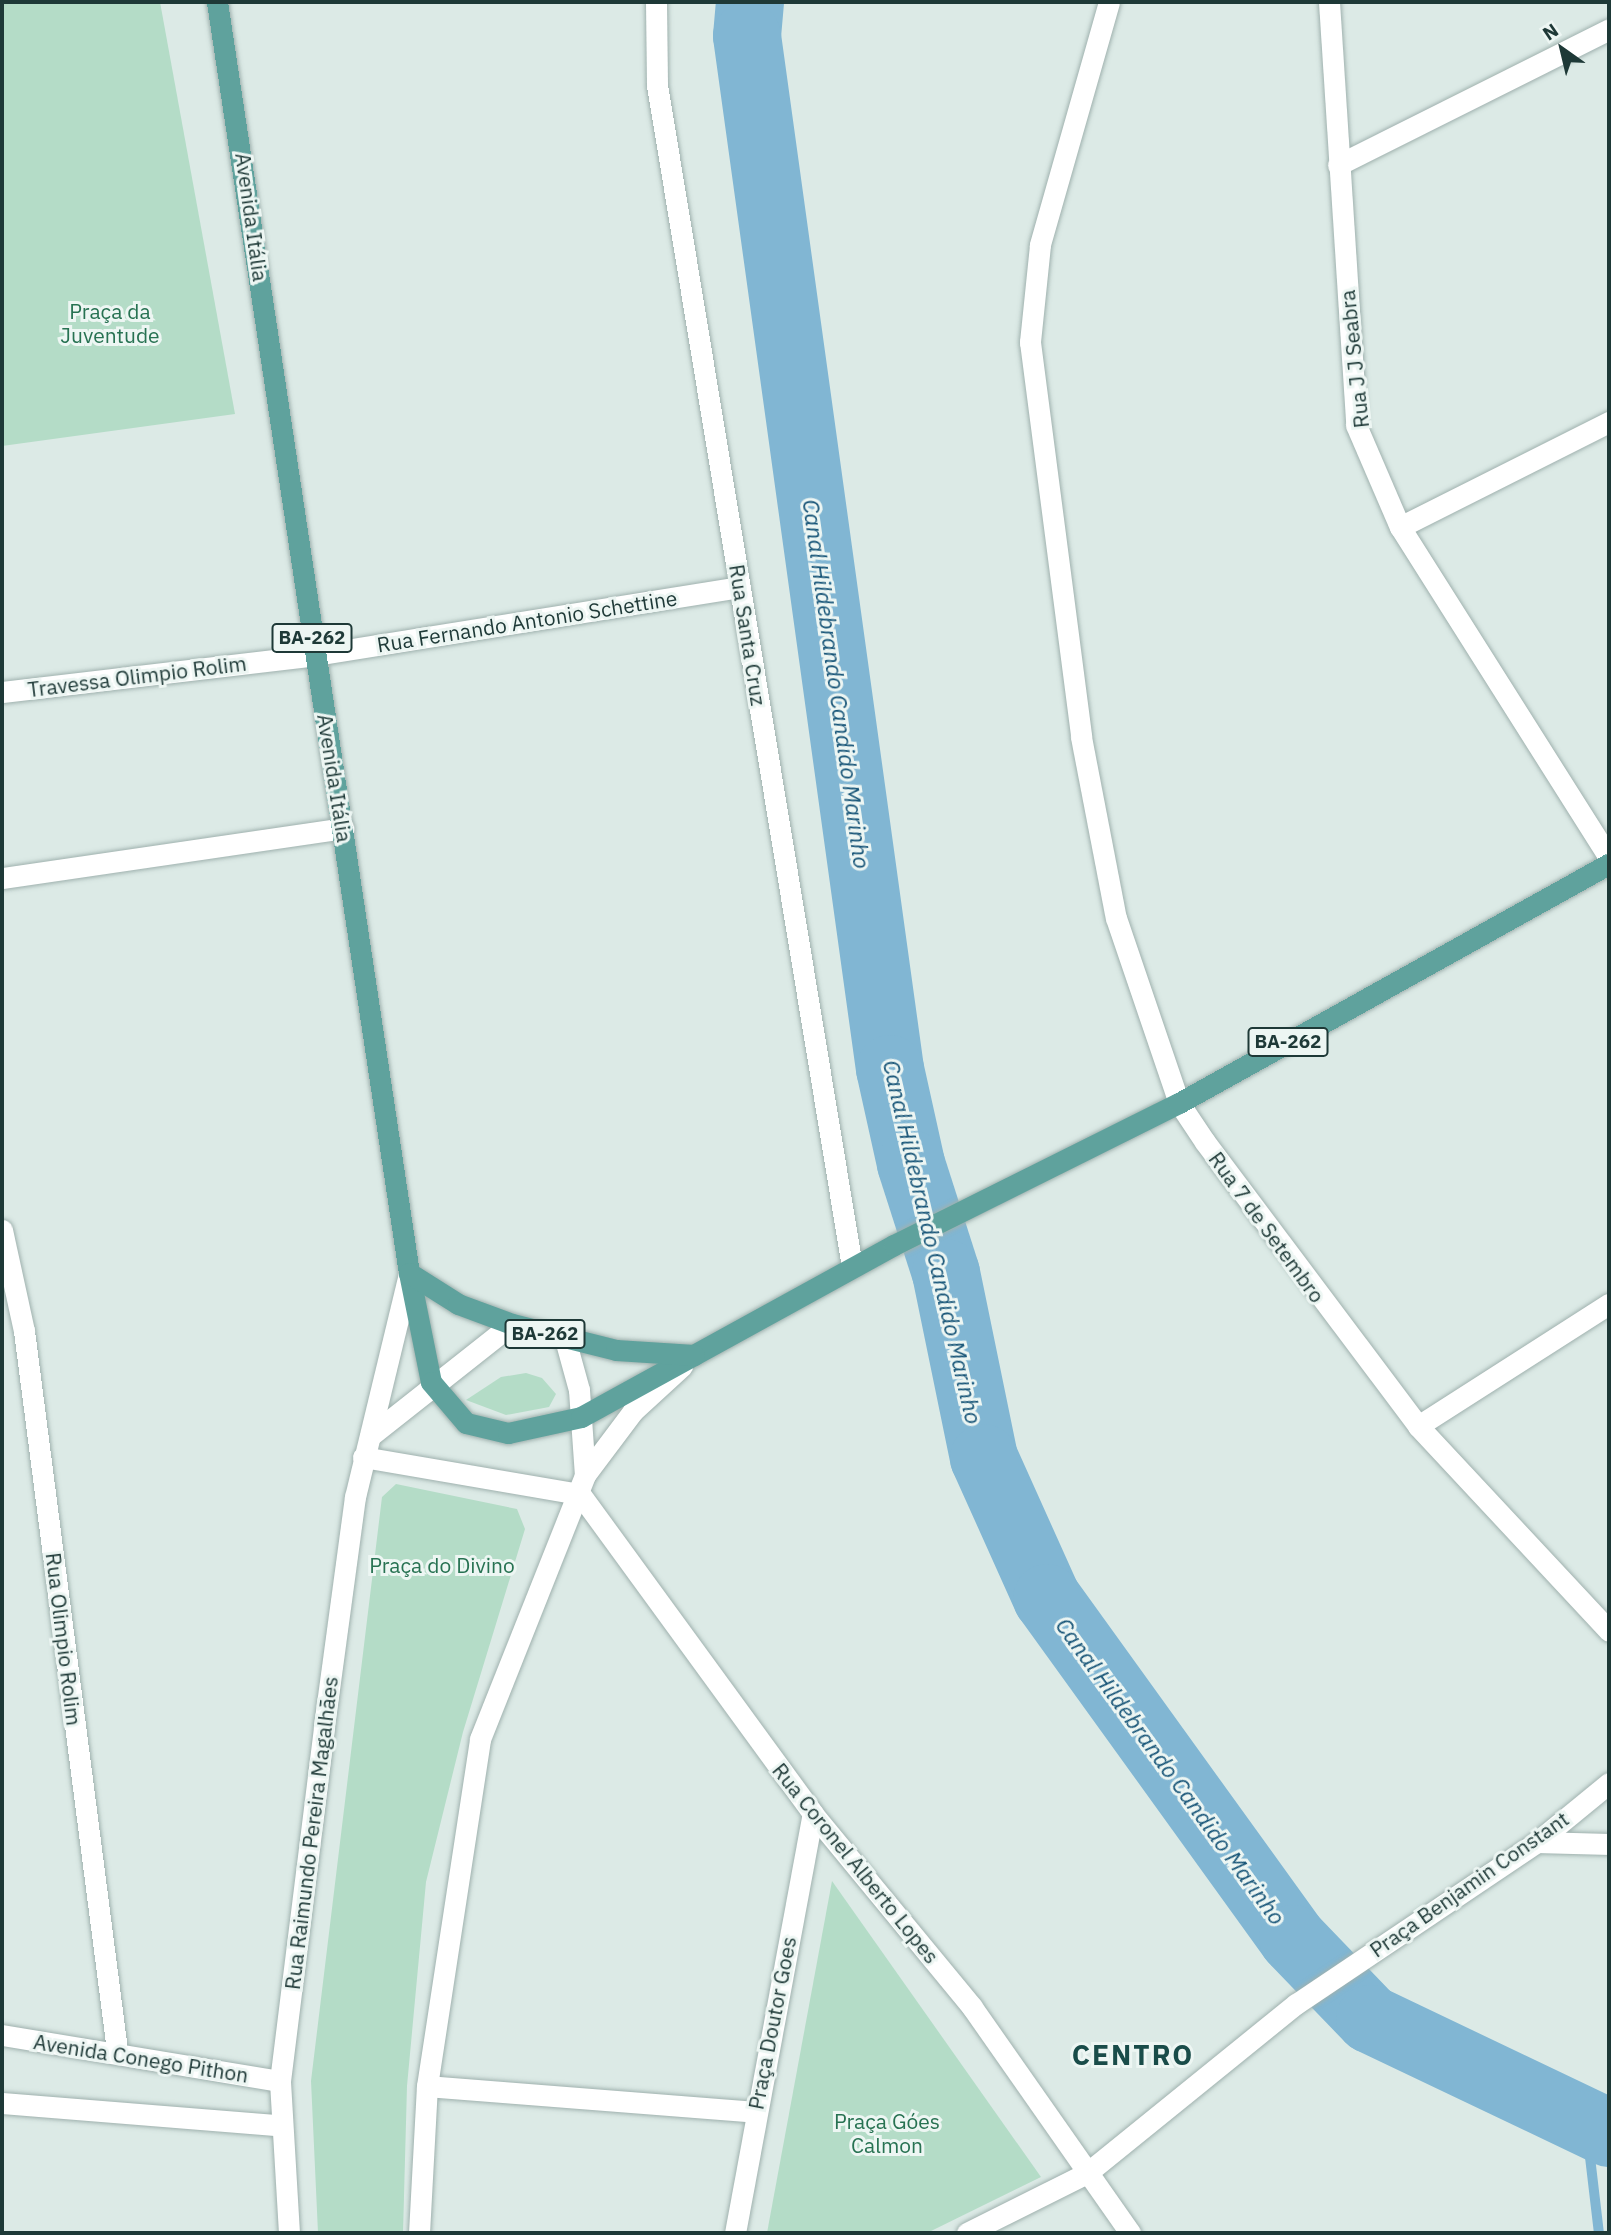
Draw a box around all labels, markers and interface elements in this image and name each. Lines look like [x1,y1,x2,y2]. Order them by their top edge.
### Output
north arrow [1527,14,1597,84]
text: N [1538,18,1563,45]
street label: Avenida Itália [231,151,273,283]
street label: Rua J J Seabra [1334,289,1374,429]
park label: Praça da Juventude [60,298,160,348]
water label: Canal Hildebrando Candido Marinho [797,498,877,870]
street label: Rua Santa Cruz [724,562,772,708]
street label: Rua Fernando Antonio Schettine [375,585,679,657]
road number: BA-262 [270,622,354,653]
street label: Travessa Olimpio Rolim [26,650,248,702]
street label: Avenida Itália [312,712,358,844]
road number: BA-262 [1246,1026,1330,1058]
water label: Canal Hildebrando Candido Marinho [878,1057,988,1427]
street label: Rua 7 de Setembro [1204,1147,1330,1307]
road number: BA-262 [503,1318,587,1350]
street label: Rua Olimpio Rolim [41,1551,87,1727]
park label: Praça do Divino [369,1552,515,1578]
water label: Canal Hildebrando Candido Marinho [1050,1612,1292,1930]
street label: Rua Raimundo Pereira Magalhães [279,1675,343,1991]
street label: Rua Coronel Alberto Lopes [767,1758,945,1968]
street label: Praça Benjamin Constant [1365,1806,1573,1962]
street label: Praça Doutor Goes [743,1934,801,2112]
street label: Avenida Conego Pithon [32,2029,250,2087]
district label: CENTRO [1073,2038,1193,2072]
park label: Praça Góes Calmon [834,2108,940,2158]

